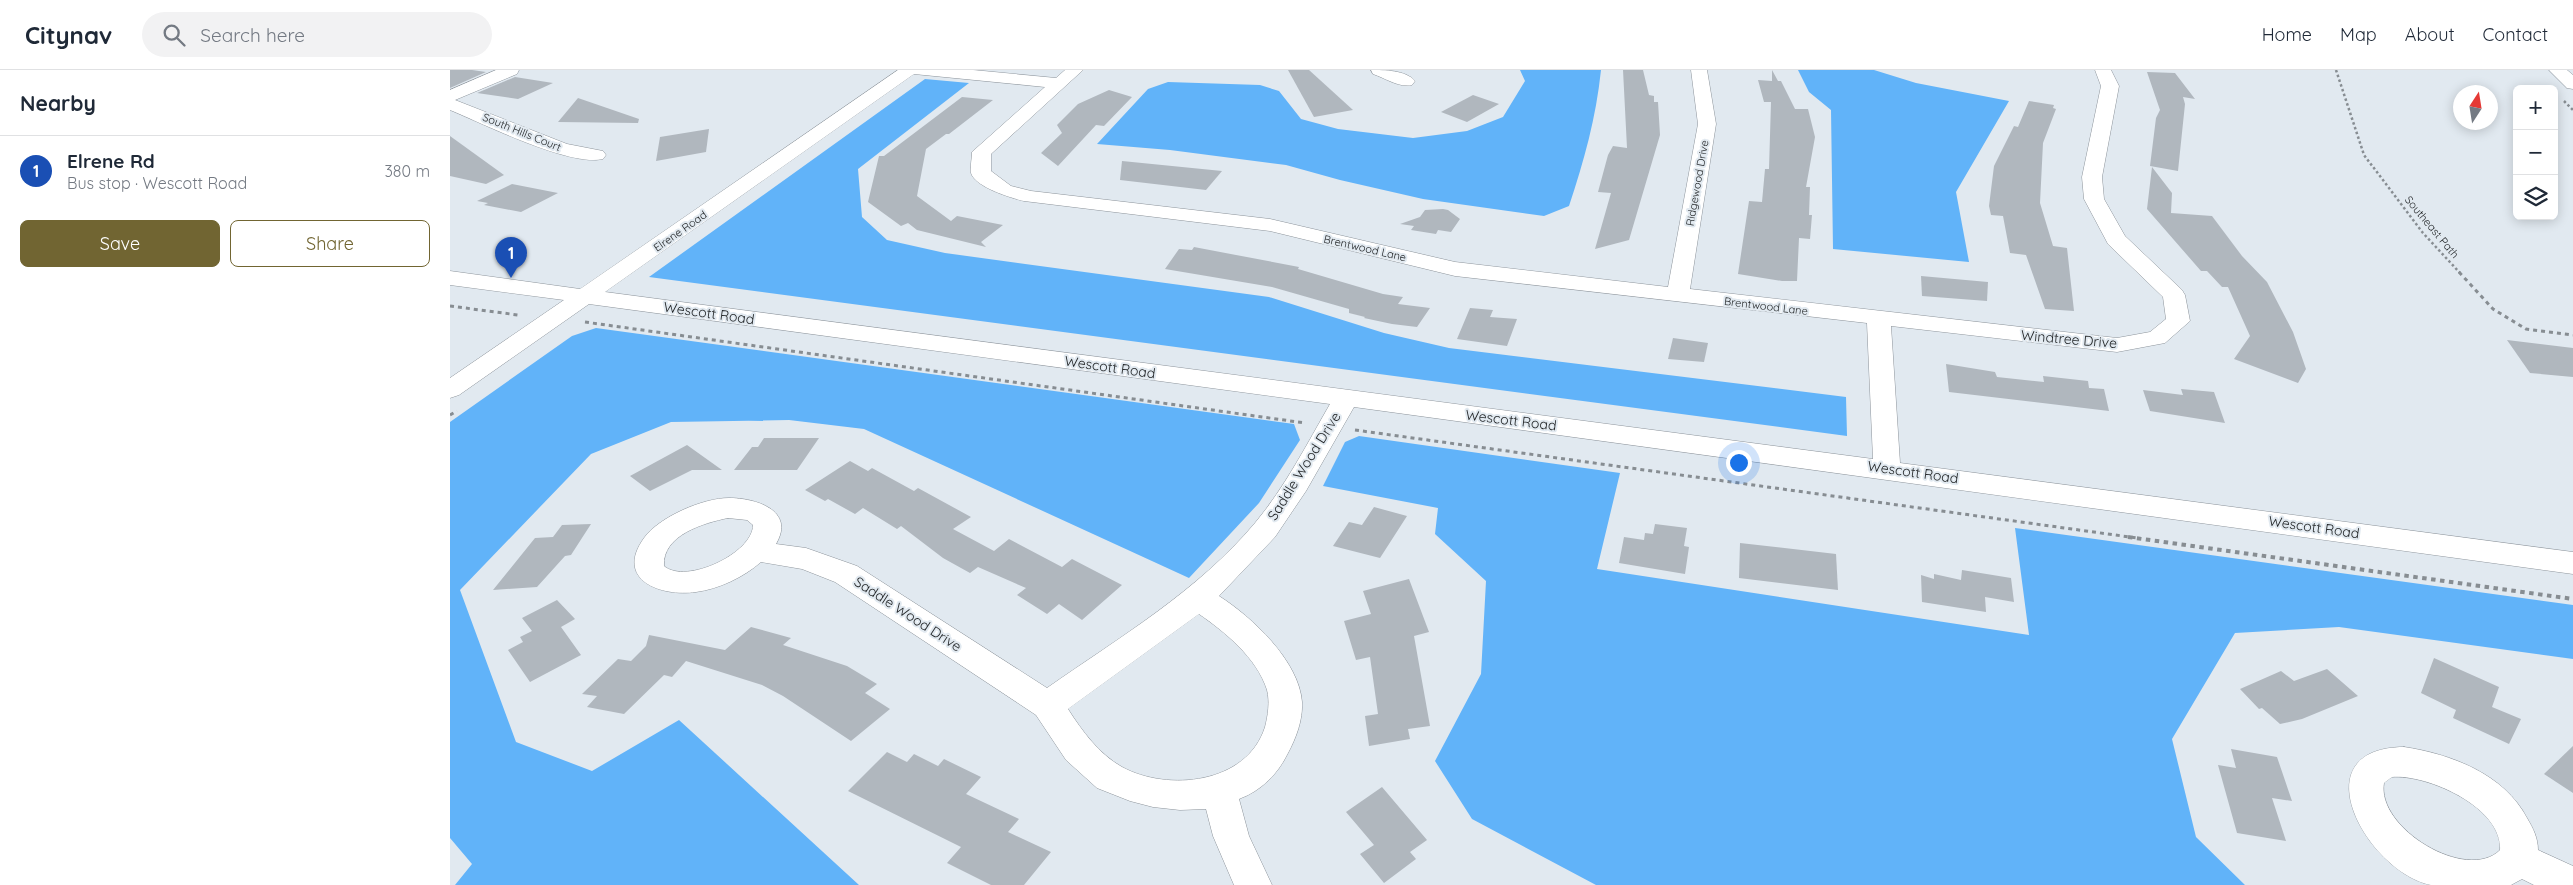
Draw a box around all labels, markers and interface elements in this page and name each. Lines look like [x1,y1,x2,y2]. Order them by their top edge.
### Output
search box [142,12,492,57]
text: Citynav [25,20,112,50]
icon: search [160,21,188,49]
text: Search here [200,23,305,47]
text: Home [2262,23,2312,46]
text: Map [2340,23,2377,46]
text: About [2405,23,2455,46]
text: Contact [2483,23,2548,46]
north arrow [2453,85,2498,130]
map controls [2513,85,2558,220]
button: + [2513,85,2558,130]
text: Nearby [20,90,96,116]
street label: South Hills Court [481,110,564,154]
button: − [2513,130,2558,175]
street label: Ridgewood Drive [1683,139,1711,227]
text: Elrene Rd [67,149,155,173]
text: 1 [33,161,39,181]
text: 380 m [384,161,430,181]
text: Bus stop · Wescott Road [67,173,247,193]
button: layers [2513,175,2558,220]
street label: Southeast Path [2402,193,2462,261]
street label: Elrene Road [651,208,709,254]
button: Save [20,220,220,267]
button: Share [230,220,430,267]
street label: Brentwood Lane [1322,232,1408,264]
pin: 1 [495,237,527,278]
street label: Brentwood Lane [1723,294,1809,318]
street label: Wescott Road [662,298,756,328]
street label: Windtree Drive [2020,326,2118,352]
street label: Wescott Road [1063,352,1157,382]
street label: Wescott Road [1464,405,1558,435]
street label: Saddle Wood Drive [1263,408,1345,524]
your location [1726,450,1752,476]
street label: Wescott Road [1866,457,1960,487]
street label: Wescott Road [2267,512,2361,542]
street label: Saddle Wood Drive [851,573,965,655]

